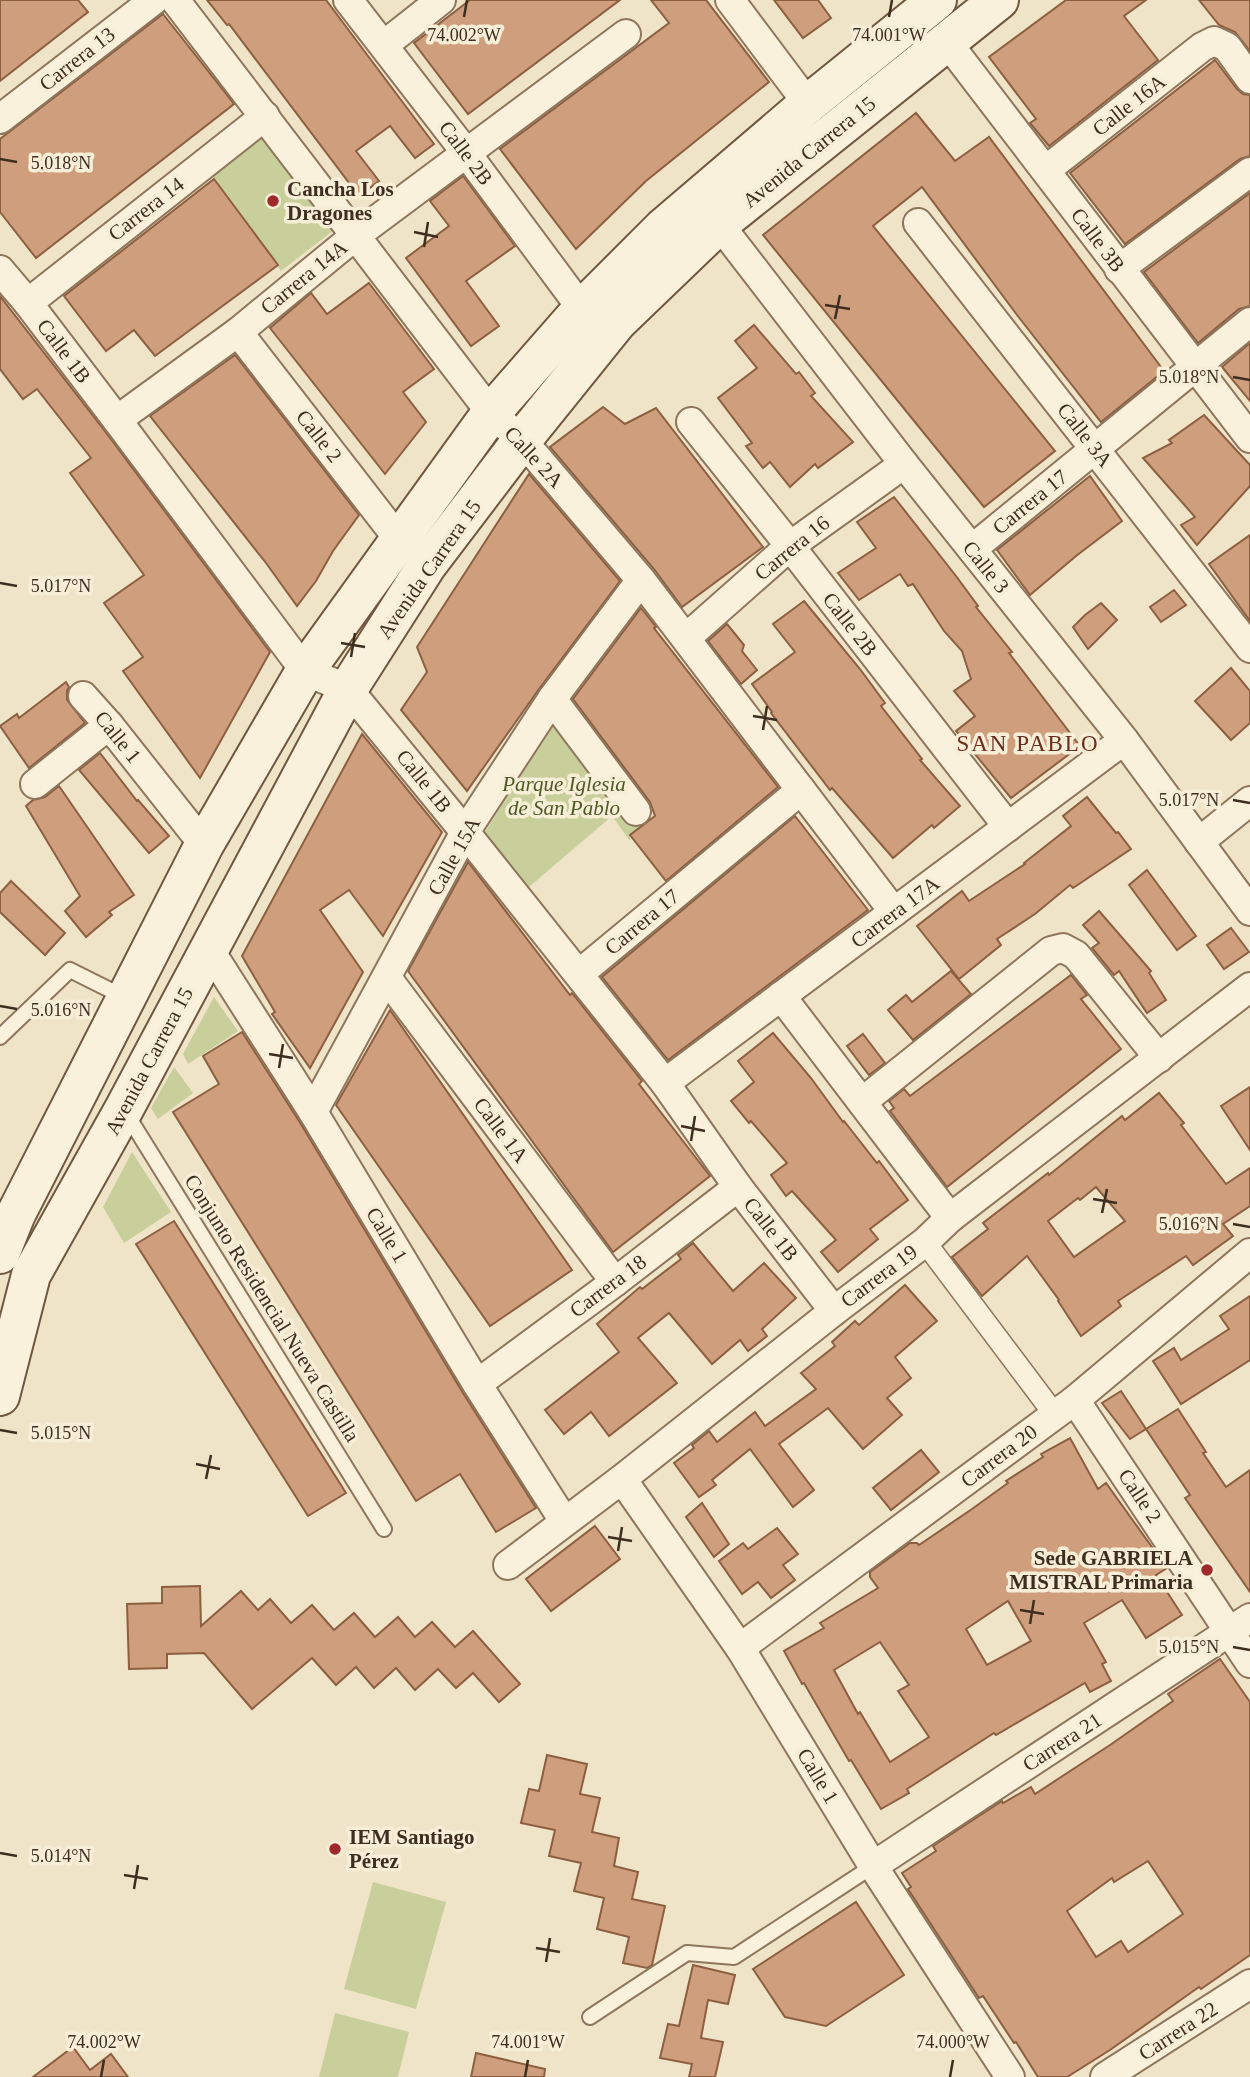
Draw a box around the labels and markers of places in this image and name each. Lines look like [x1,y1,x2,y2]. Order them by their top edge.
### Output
place label: Cancha Los Dragones [287,177,394,225]
marker: Cancha Los Dragones [265,193,281,209]
place label: Sede GABRIELA MISTRAL Primaria [1009,1546,1194,1594]
marker: Sede GABRIELA MISTRAL Primaria [1199,1562,1215,1578]
place label: IEM Santiago Pérez [349,1825,474,1873]
marker: IEM Santiago Pérez [327,1841,343,1857]

